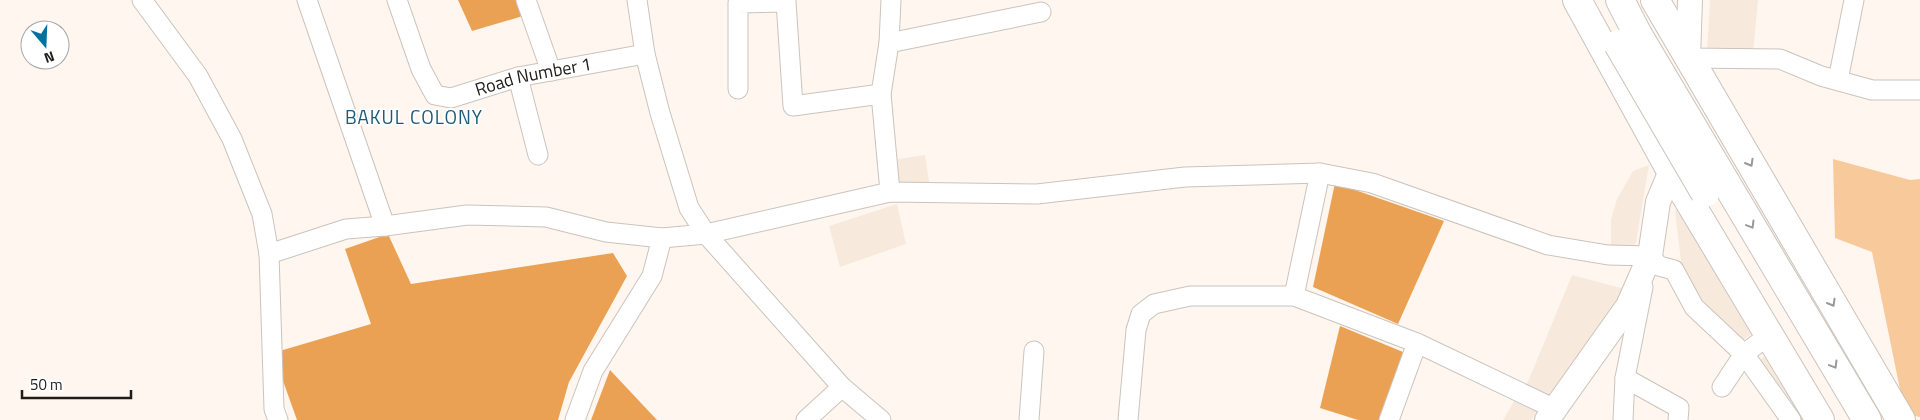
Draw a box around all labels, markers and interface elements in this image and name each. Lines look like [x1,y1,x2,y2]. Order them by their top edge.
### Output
north arrow [20,20,70,70]
text: N [41,46,57,69]
street label: Road Number 1 [471,50,593,103]
district label: BAKUL COLONY [345,102,483,131]
one-way arrow [1743,158,1753,167]
one-way arrow [1745,220,1755,229]
one-way arrow [1826,298,1836,307]
one-way arrow [1828,359,1838,368]
scale bar [22,368,131,400]
text: 50 m [30,373,63,396]

